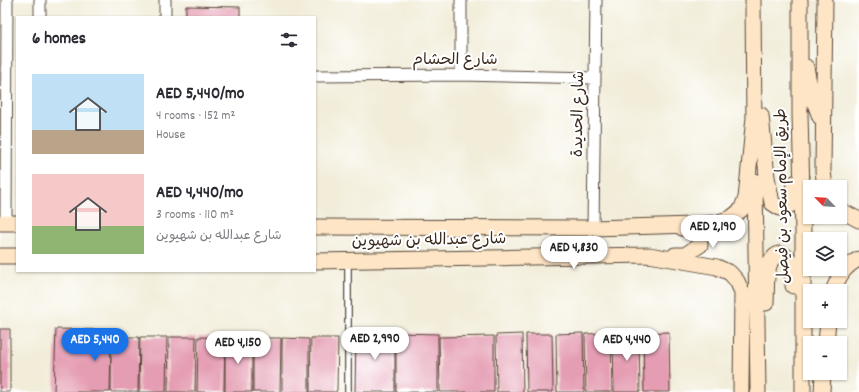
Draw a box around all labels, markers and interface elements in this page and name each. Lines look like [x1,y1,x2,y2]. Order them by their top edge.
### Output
text: 6 homes [32,28,86,52]
icon: filters [278,29,300,51]
street label: شارع الحشام [412,49,498,72]
street label: شارع الحديدة [567,71,591,157]
text: AED 5,440/mo [156,83,244,107]
icon: home [64,90,112,138]
text: 4 rooms · 152 m² [156,107,235,126]
street label: طريق الإمام سعود بن فيصل [770,108,796,284]
text: House [156,126,185,145]
north arrow [803,180,847,224]
map controls [803,180,847,380]
text: AED 4,440/mo [156,182,243,206]
icon: home [64,190,112,238]
text: 3 rooms · 110 m² [156,206,234,225]
pin: AED 2,190 [667,215,759,249]
text: AED 2,190 [690,218,736,237]
text: شارع عبدالله بن شهيوين [156,227,282,246]
street label: شارع عبدالله بن شهيوين [351,228,507,254]
button: layers [803,232,847,276]
pin: AED 4,830 [528,236,620,270]
text: AED 4,830 [550,239,598,258]
button: + [803,284,847,328]
pin: AED 2,990 [329,327,421,361]
pin: AED 5,440 [49,328,141,362]
pin: AED 4,440 [581,328,673,362]
text: AED 2,990 [350,330,400,349]
text: AED 5,440 [70,331,120,350]
pin: AED 4,150 [192,331,284,365]
text: AED 4,440 [603,331,651,350]
text: AED 4,150 [215,334,261,353]
button: − [803,336,847,380]

